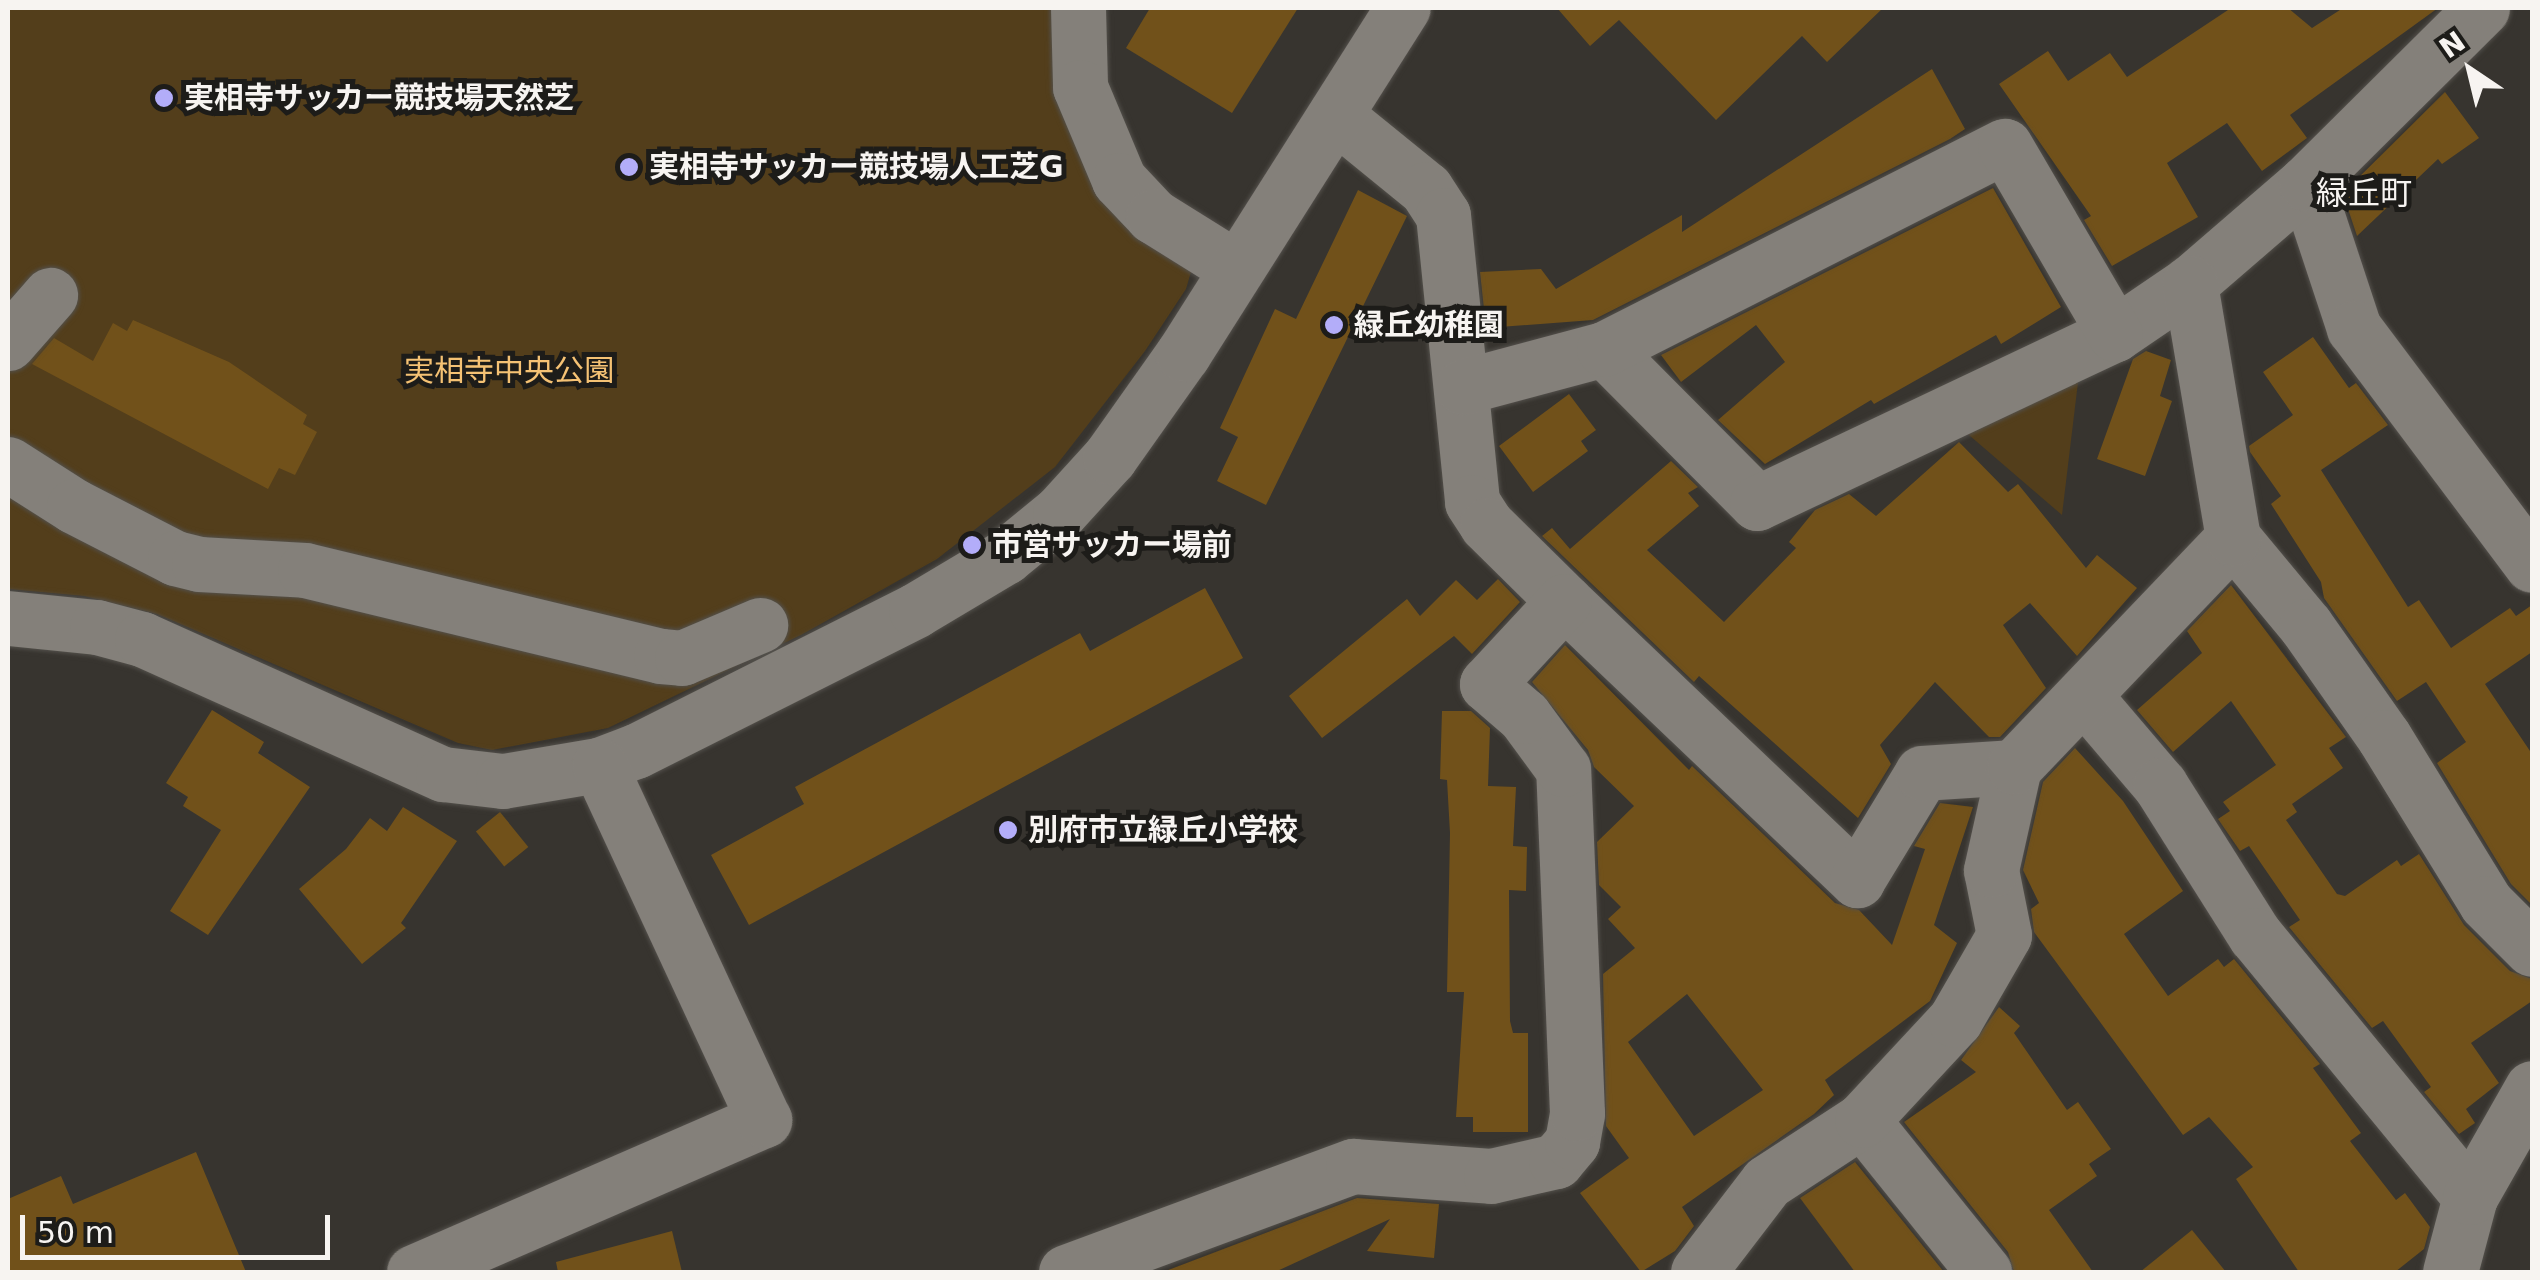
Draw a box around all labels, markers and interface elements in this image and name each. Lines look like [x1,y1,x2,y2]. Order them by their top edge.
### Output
north arrow [2420,20,2520,120]
text: N [2433,25,2472,65]
place label: 実相寺サッカー競技場天然芝 [184,80,574,116]
marker: 実相寺サッカー競技場天然芝 [153,87,175,109]
place label: 実相寺サッカー競技場人工芝G [649,149,1064,185]
marker: 実相寺サッカー競技場人工芝G [618,156,640,178]
district label: 緑丘町 [2316,174,2412,212]
place label: 緑丘幼稚園 [1354,307,1504,343]
marker: 緑丘幼稚園 [1323,314,1345,336]
park label: 実相寺中央公園 [404,353,614,389]
place label: 市営サッカー場前 [992,527,1232,563]
marker: 市営サッカー場前 [961,534,983,556]
place label: 別府市立緑丘小学校 [1028,812,1298,848]
marker: 別府市立緑丘小学校 [997,819,1019,841]
scale bar [25,1195,335,1257]
text: 50 m [37,1215,114,1250]

